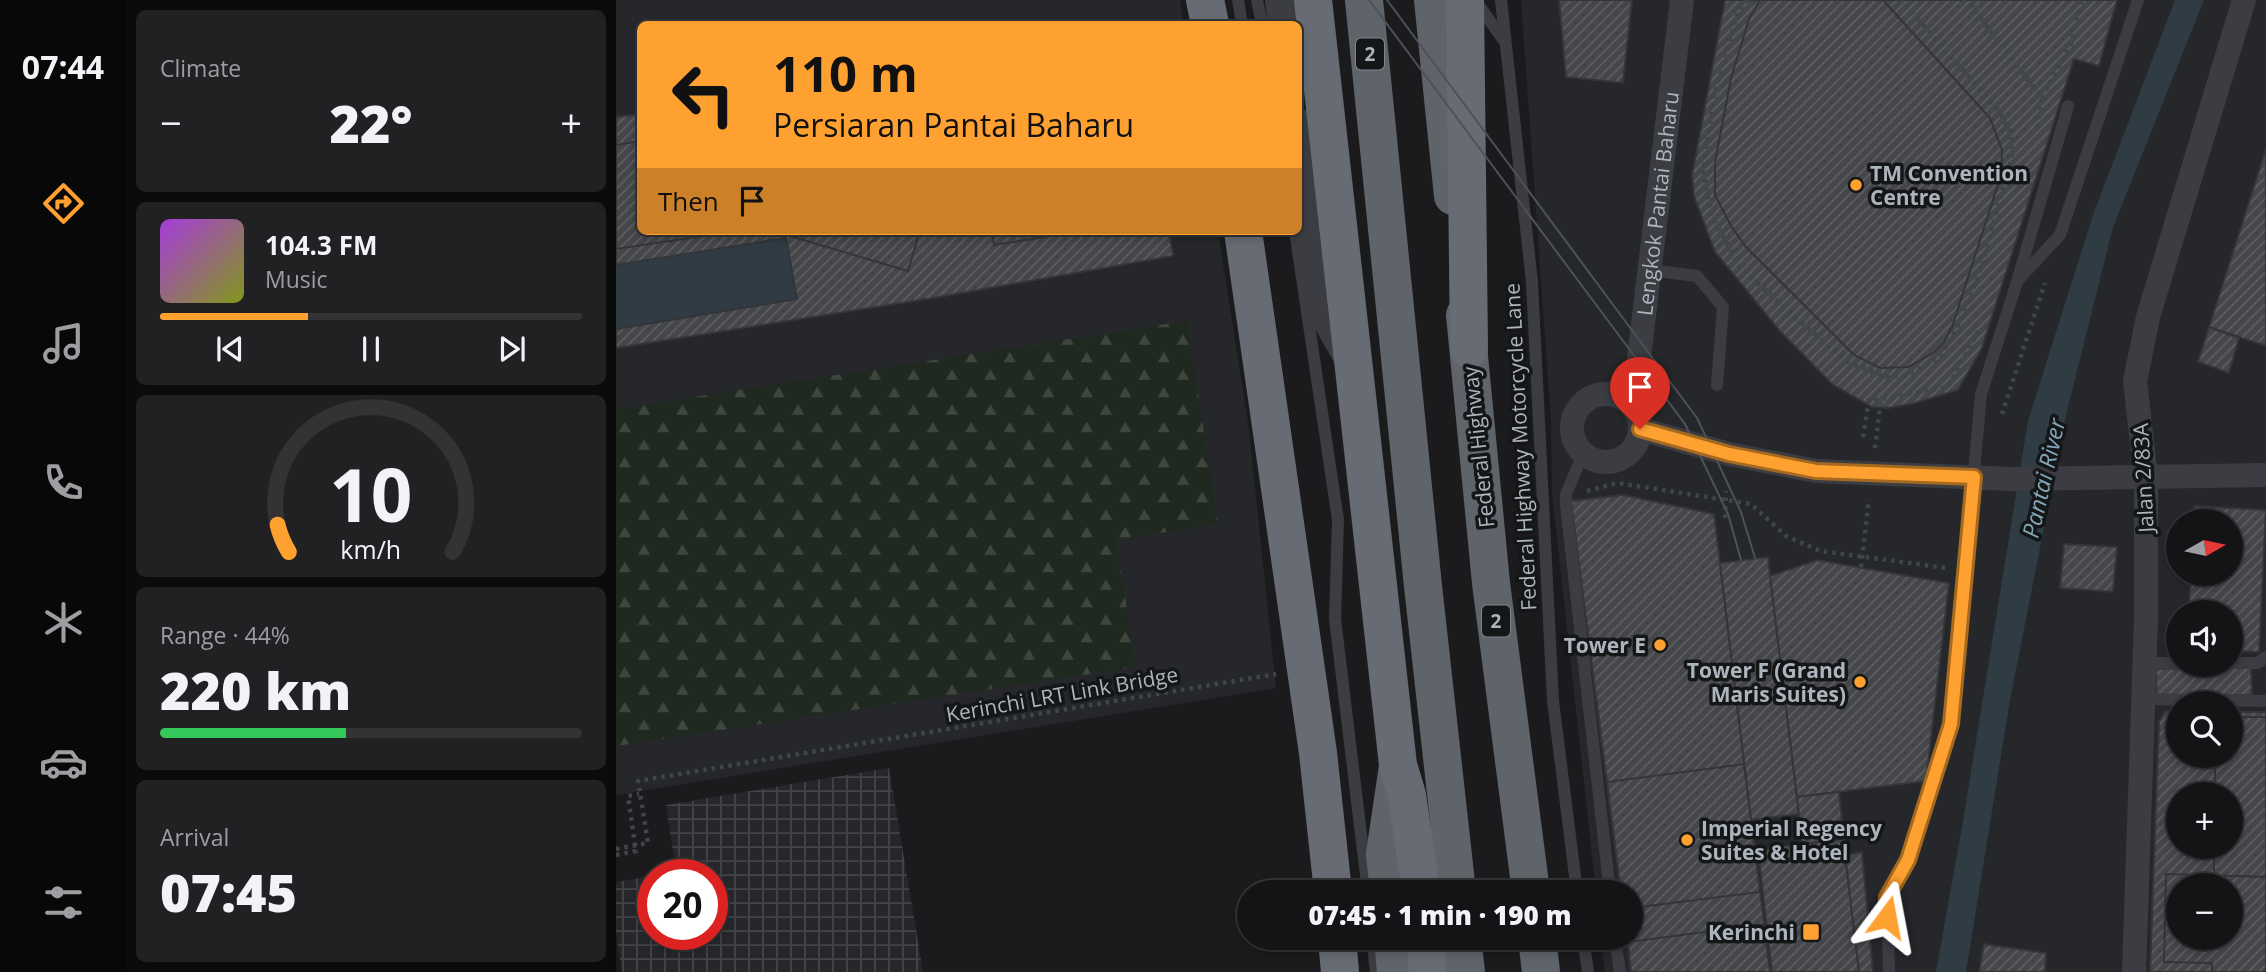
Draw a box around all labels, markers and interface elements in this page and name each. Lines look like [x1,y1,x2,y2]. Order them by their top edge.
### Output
road number: 2 [1356,38,1384,70]
text: 110 m [773,40,918,106]
text: 07:44 [22,45,104,88]
icon: left [658,49,749,140]
text: Climate [160,52,241,84]
text: 22° [330,87,412,158]
street label: Lengkok Pantai Baharu [1630,90,1685,317]
text: − [160,96,182,148]
text: + [560,96,582,148]
text: Persiaran Pantai Baharu [773,103,1134,146]
place label: TM Convention Centre [1870,159,2028,211]
marker: TM Convention Centre [1848,177,1864,193]
icon: directions [39,179,88,228]
icon: arrive [733,182,771,220]
text: Then [658,183,719,219]
text: 104.3 FM [265,227,377,263]
text: Music [265,263,328,295]
street label: Federal Highway Motorcycle Lane [1497,282,1543,612]
icon: music [39,319,88,368]
icon: previous [211,330,249,368]
icon: pause [352,330,390,368]
icon: next [493,330,531,368]
pin [1610,357,1670,429]
street label: Federal Highway [1456,365,1500,529]
icon: arrive [1621,368,1659,406]
water label: Pantai River [2014,414,2072,541]
street label: Jalan 2/83A [2126,422,2160,535]
text: 10 [329,444,413,543]
icon: phone [39,458,88,507]
north arrow [2166,509,2244,586]
map controls [2166,509,2243,950]
text: km/h [341,532,401,566]
icon: climate [39,598,88,647]
button: sound [2166,600,2243,677]
road number: 2 [1482,606,1510,636]
text: Range · 44% [160,619,290,651]
place label: Tower E [1564,631,1646,659]
marker: Tower E [1652,637,1668,653]
text: 220 km [160,654,351,725]
place label: Tower F (Grand Maris Suites) [1687,656,1846,708]
street label: Kerinchi LRT Link Bridge [944,660,1180,728]
marker: Tower F (Grand Maris Suites) [1852,674,1868,690]
button: search [2166,691,2243,768]
icon: car [39,738,88,787]
button: + [2166,782,2243,859]
place label: Imperial Regency Suites & Hotel [1701,814,1882,866]
text: Arrival [160,821,229,853]
marker: Imperial Regency Suites & Hotel [1679,832,1695,848]
text: 07:45 [160,856,297,927]
speed limit sign: 20 [637,859,728,950]
button: − [2166,873,2243,950]
icon: filters [39,878,88,927]
position arrow [1850,880,1924,954]
text: 07:45 · 1 min · 190 m [1309,897,1571,933]
place label: Kerinchi [1708,918,1795,946]
marker: Kerinchi [1801,922,1821,942]

